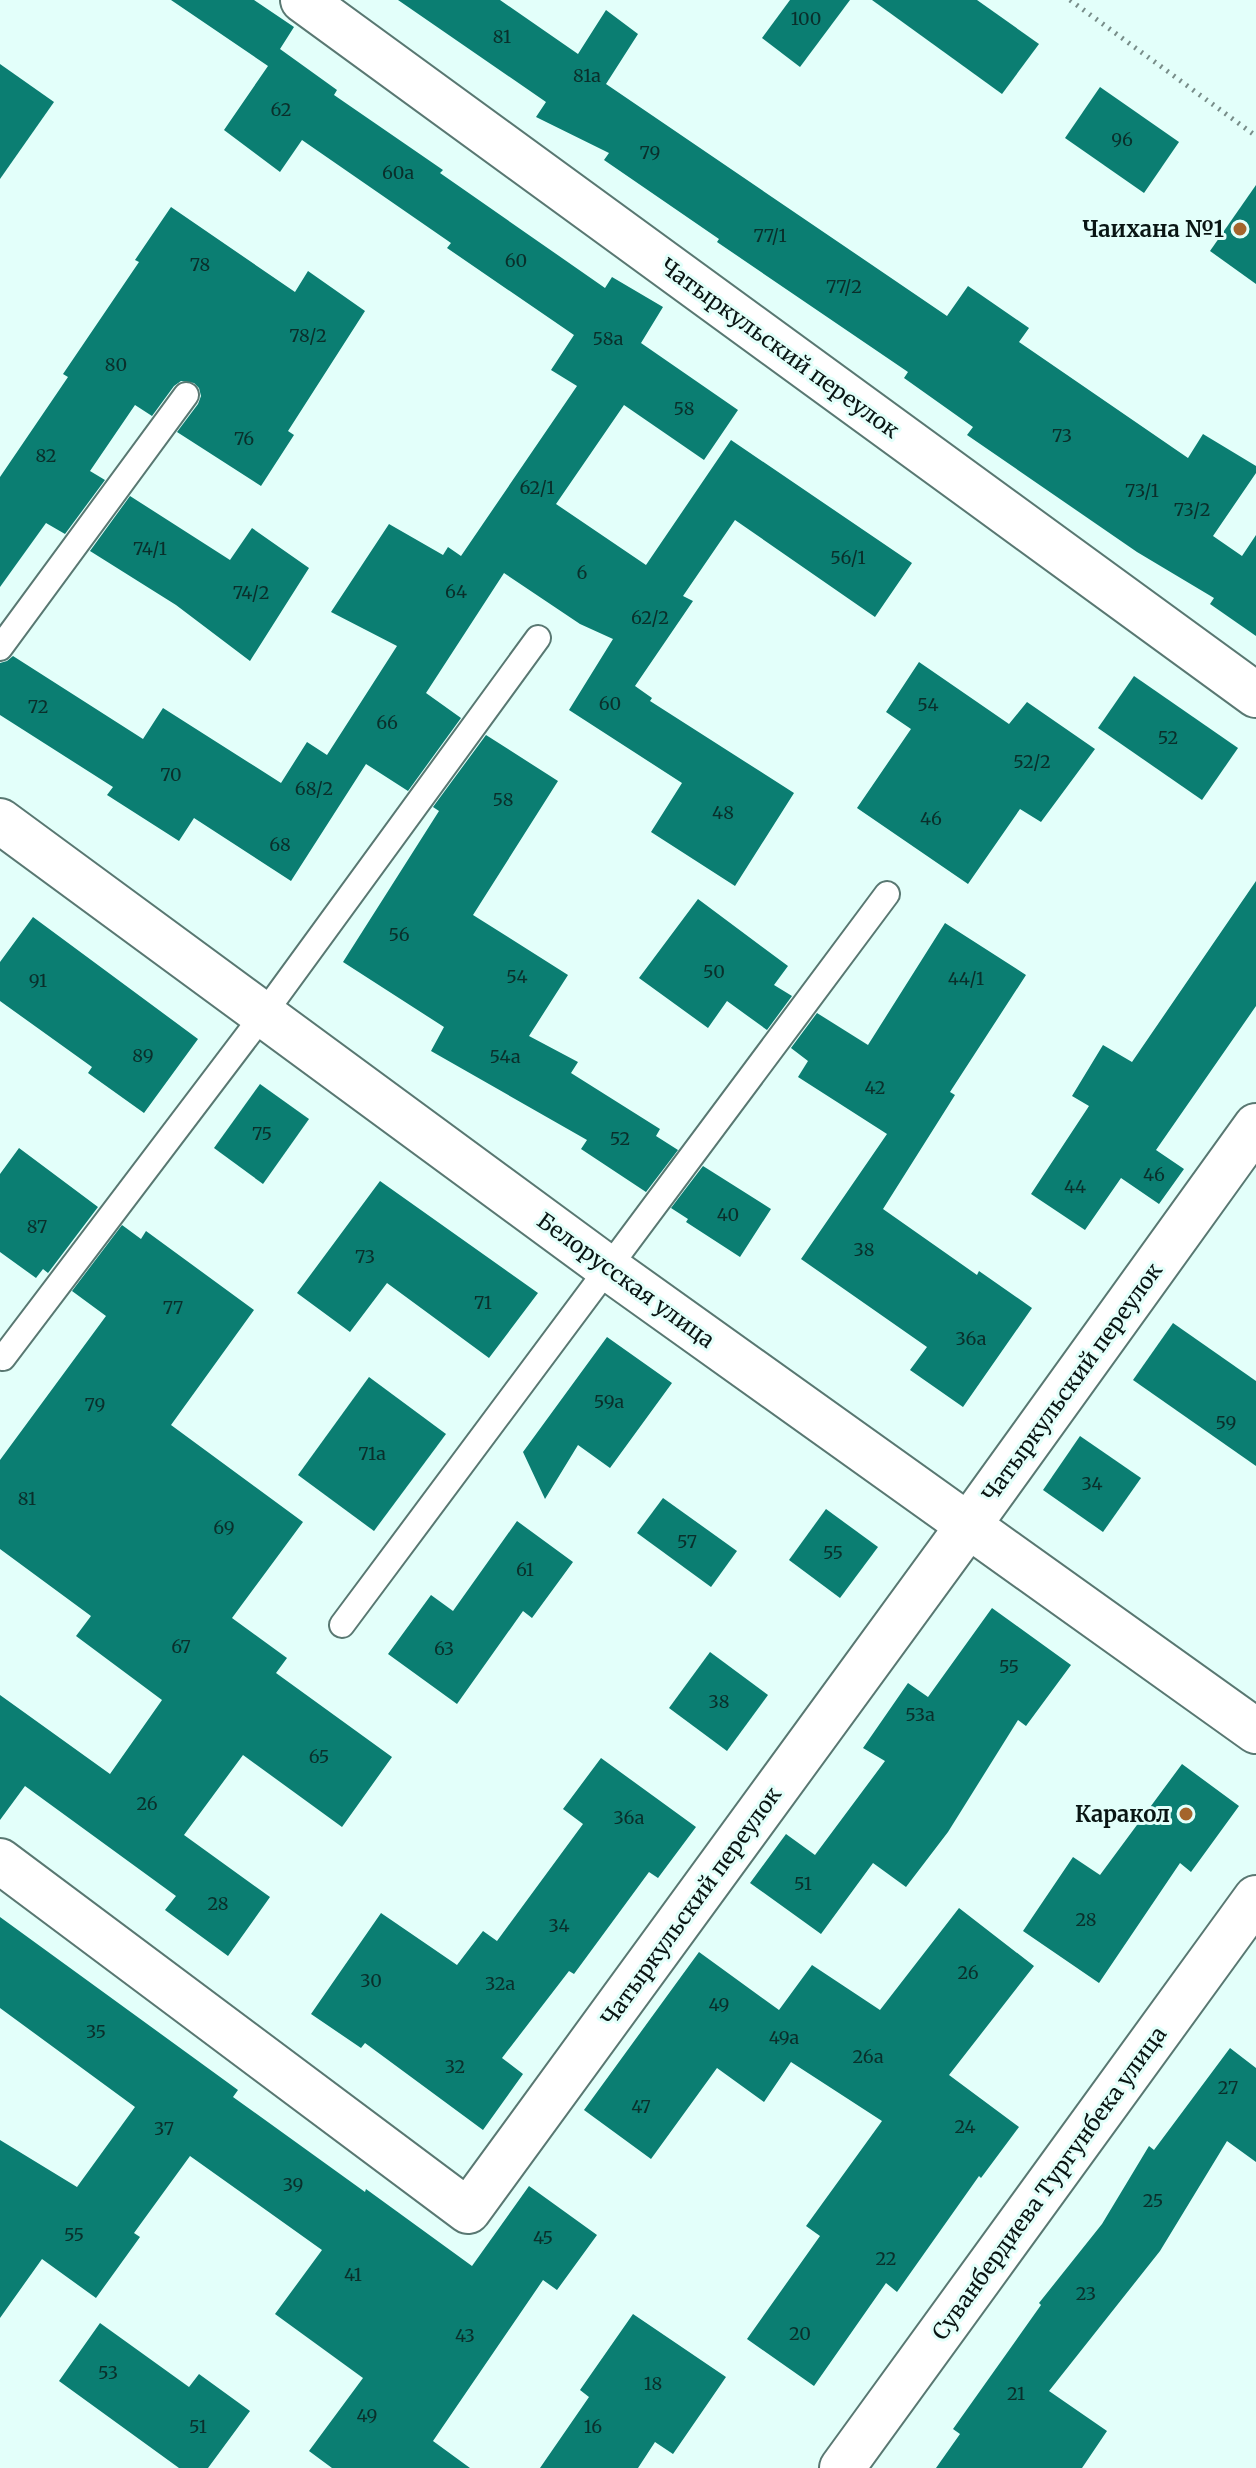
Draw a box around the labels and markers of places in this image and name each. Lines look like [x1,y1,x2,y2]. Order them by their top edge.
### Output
place label: Чаихана №1 [1082,215,1224,243]
marker: Чаихана №1 [1231,220,1249,238]
place label: Каракол [1075,1800,1170,1828]
marker: Каракол [1177,1805,1195,1823]

